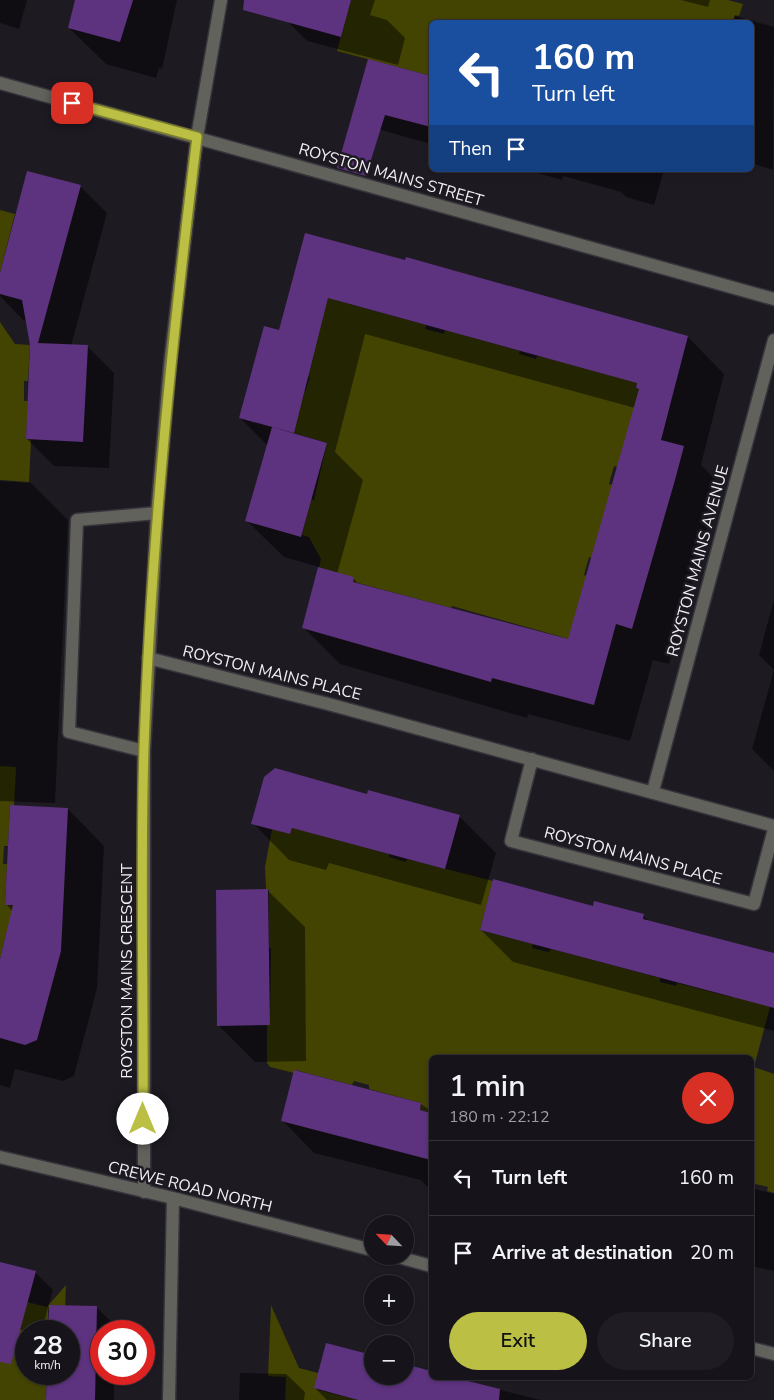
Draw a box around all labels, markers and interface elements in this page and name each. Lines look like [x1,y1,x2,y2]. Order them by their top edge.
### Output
text: 160 m [532,34,635,81]
icon: left [449,40,514,105]
text: Turn left [532,79,615,109]
pin [51,82,93,124]
icon: arrive [58,89,86,117]
icon: arrive [502,135,530,163]
text: Then [449,136,492,162]
street label: ROYSTON MAINS STREET [296,138,486,212]
street label: ROYSTON MAINS AVENUE [662,463,734,659]
street label: ROYSTON MAINS PLACE [180,640,364,706]
street label: ROYSTON MAINS PLACE [542,822,724,890]
street label: ROYSTON MAINS CRESCENT [116,863,138,1079]
text: 1 min [449,1066,525,1107]
button: close [682,1072,734,1124]
position arrow [116,1092,168,1144]
text: 180 m · 22:12 [449,1106,550,1128]
street label: CREWE ROAD NORTH [106,1156,274,1218]
icon: left [449,1164,477,1192]
text: Turn left [492,1165,567,1191]
text: 160 m [679,1165,734,1191]
north arrow [364,1215,414,1265]
map controls [364,1215,414,1385]
icon: arrive [449,1239,477,1267]
text: Arrive at destination [492,1240,673,1266]
text: 20 m [690,1240,734,1266]
button: + [364,1275,414,1325]
button: Exit [449,1312,587,1370]
button: Share [597,1312,734,1370]
speed limit sign: 30 [90,1320,155,1385]
text: 28 [32,1329,63,1363]
button: − [364,1335,414,1385]
text: km/h [34,1357,61,1373]

